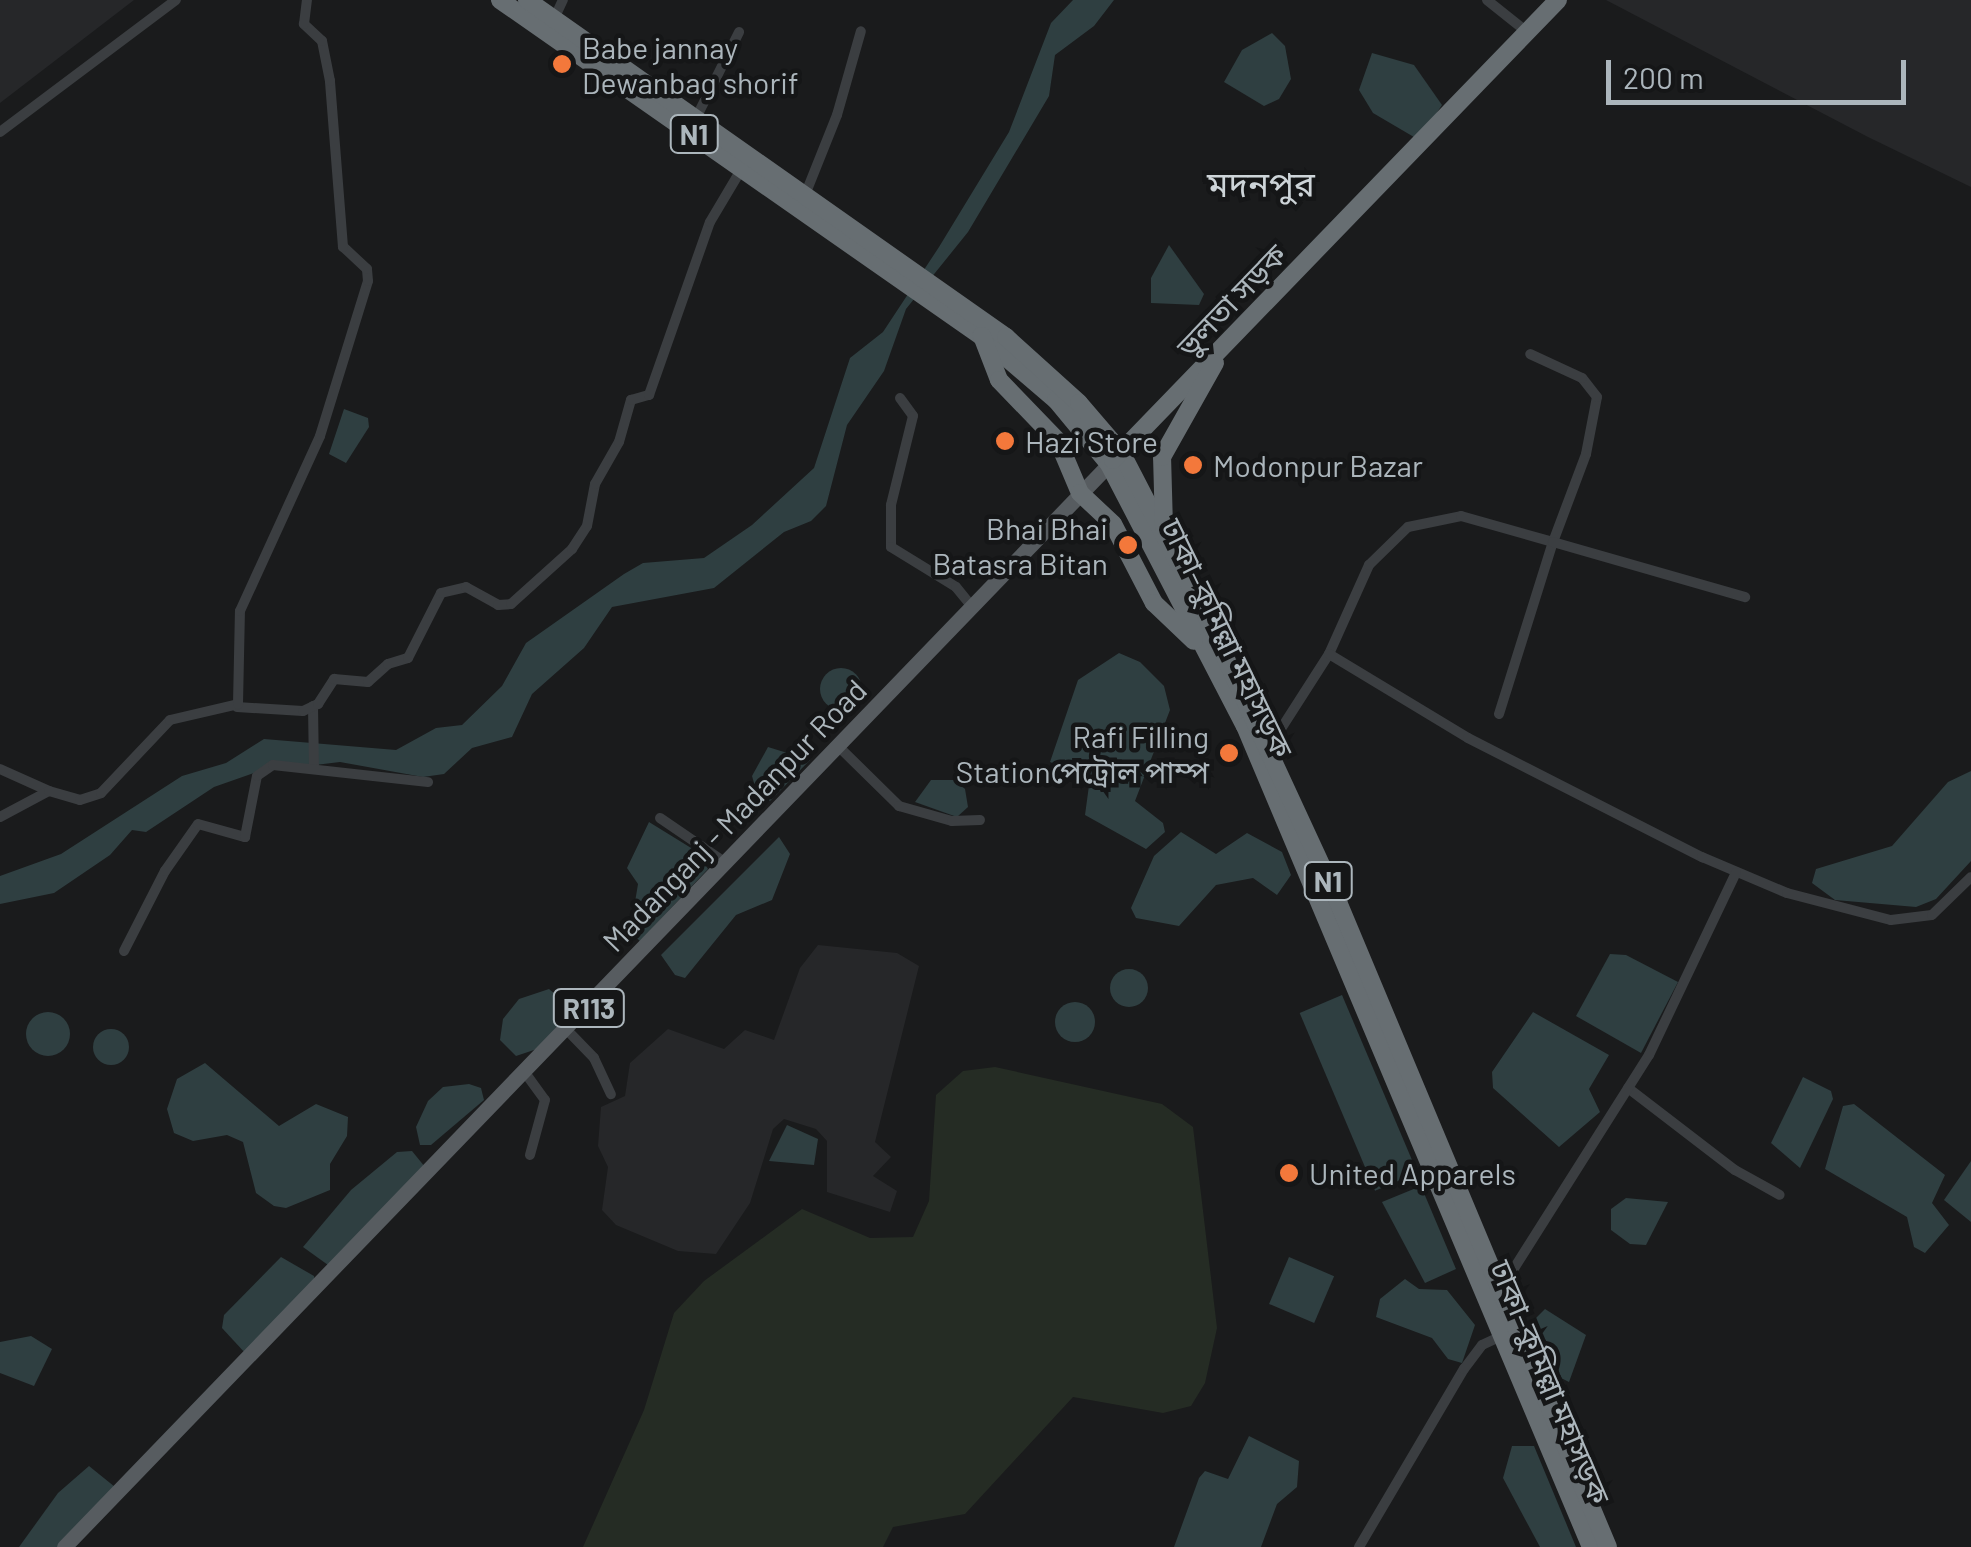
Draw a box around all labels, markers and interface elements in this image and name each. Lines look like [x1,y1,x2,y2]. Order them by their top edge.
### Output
place label: Babe jannay Dewanbag shorif [582,29,799,100]
scale bar [1611,40,1911,102]
marker: Babe jannay Dewanbag shorif [551,53,573,75]
text: 200 m [1623,59,1704,95]
road number: N1 [669,111,719,157]
district label: মদনপুর [1207,162,1315,204]
street label: ভুলতা সড়ক [1169,236,1293,364]
place label: Hazi Store [1025,423,1158,459]
marker: Hazi Store [994,430,1016,452]
place label: Modonpur Bazar [1213,447,1423,483]
marker: Modonpur Bazar [1182,454,1204,476]
place label: Bhai Bhai Batasra Bitan [932,510,1108,580]
street label: ঢাকা–কুমিল্লা মহাসড়ক [1155,513,1301,763]
marker: Bhai Bhai Batasra Bitan [1117,534,1139,556]
street label: Madanganj - Madanpur Road [595,672,873,958]
place label: Rafi Filling Stationপেট্রোল পাম্প [956,718,1209,788]
marker: Rafi Filling Stationপেট্রোল পাম্প [1218,742,1240,764]
road number: N1 [1303,858,1353,904]
road number: R113 [552,985,626,1031]
place label: United Apparels [1309,1155,1516,1191]
marker: United Apparels [1278,1162,1300,1184]
street label: ঢাকা–কুমিল্লা মহাসড়ক [1483,1255,1619,1509]

